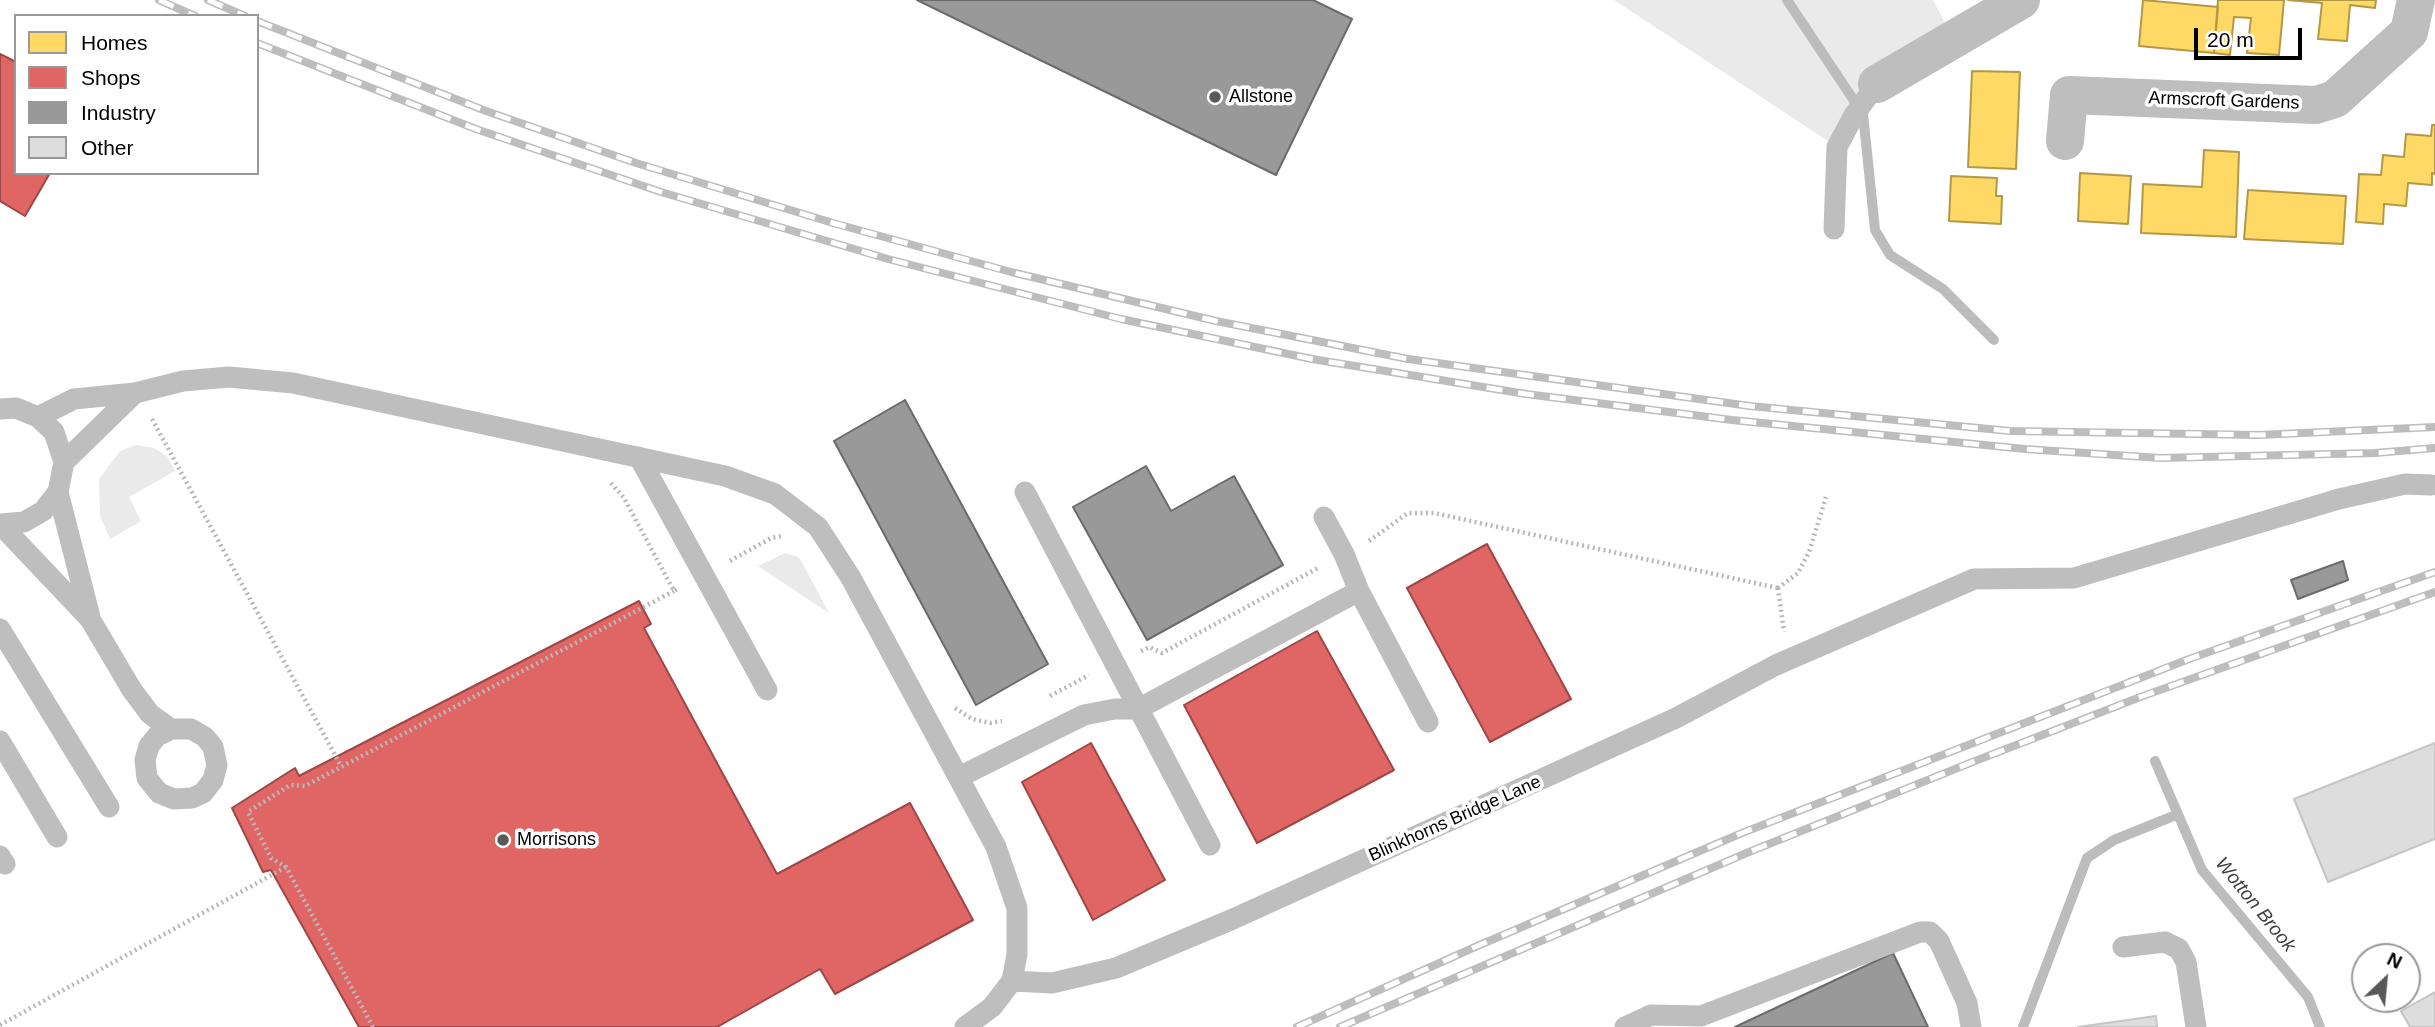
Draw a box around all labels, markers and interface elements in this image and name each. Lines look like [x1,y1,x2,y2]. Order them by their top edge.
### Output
legend [14,14,259,175]
scale bar [2197,14,2306,58]
text: 20 m [2207,28,2254,51]
text: Homes [81,31,148,54]
text: Shops [81,66,141,89]
place label: Allstone [1229,86,1293,108]
street label: Armscroft Gardens [2148,88,2300,114]
marker: Allstone [1207,89,1223,105]
text: Industry [81,101,156,124]
text: Other [81,136,134,159]
street label: Blinkhorns Bridge Lane [1366,771,1544,867]
place label: Morrisons [517,829,596,851]
marker: Morrisons [495,832,511,848]
water label: Wotton Brook [2210,853,2300,957]
north arrow [2351,943,2421,1013]
text: N [2384,948,2405,973]

